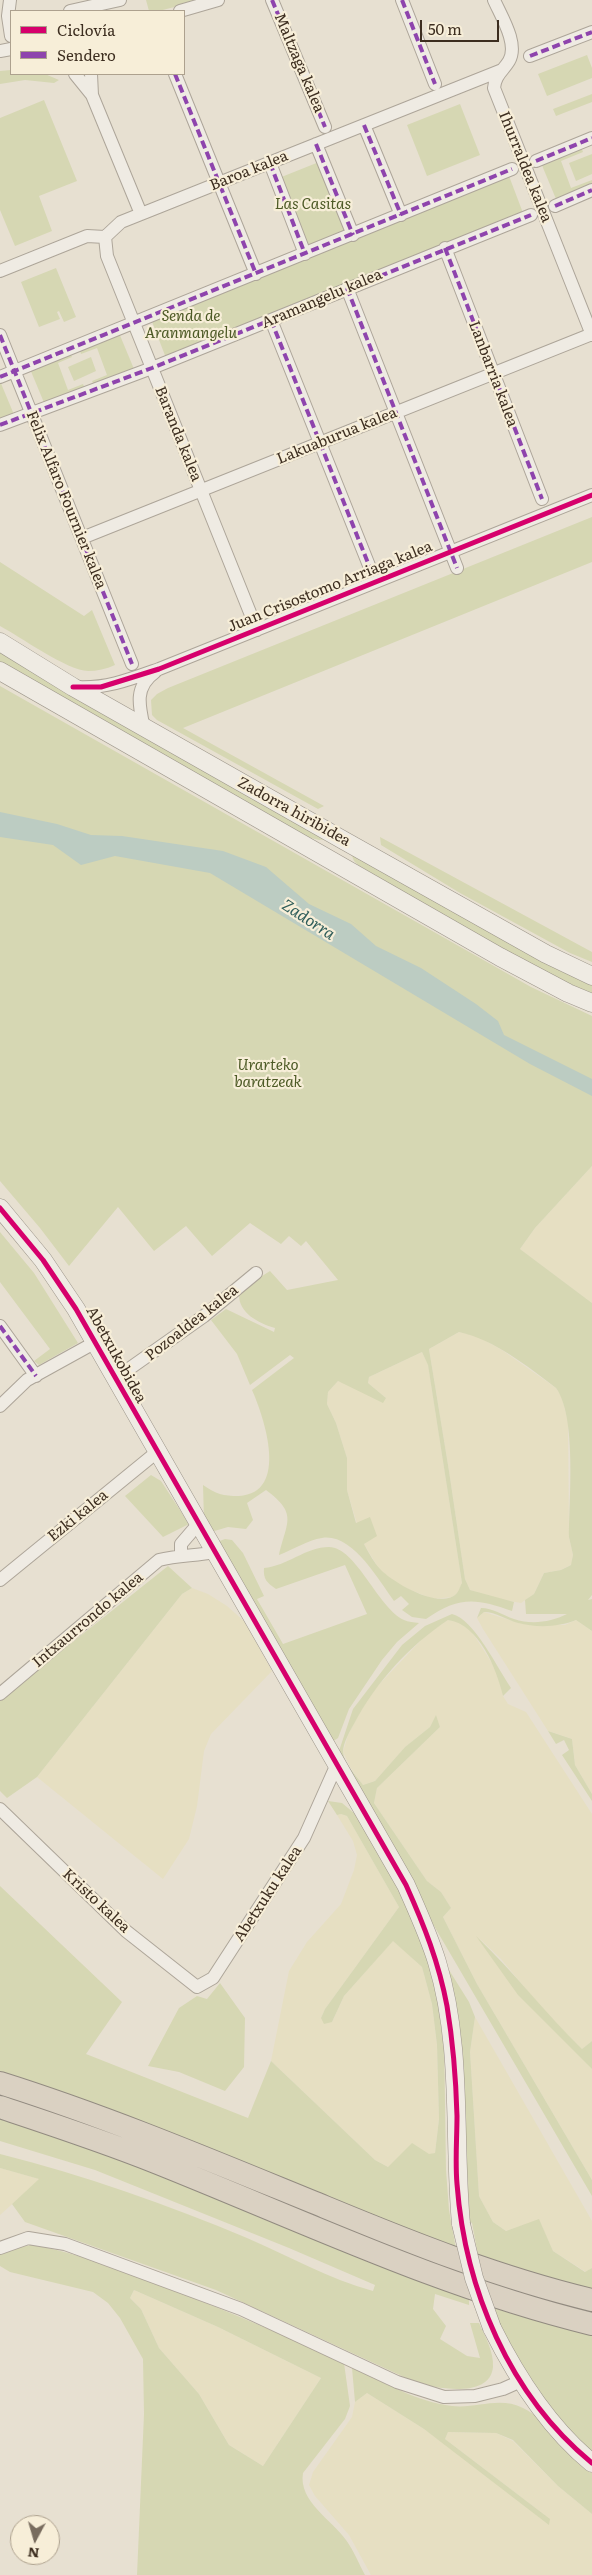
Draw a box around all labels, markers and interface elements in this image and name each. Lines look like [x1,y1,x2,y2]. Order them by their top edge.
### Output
legend [10,10,185,75]
scale bar [422,10,501,42]
street label: Maltzaga kalea [270,11,328,115]
text: 50 m [428,17,462,40]
text: Ciclovía [57,18,115,41]
text: Sendero [57,43,116,66]
street label: Ihurraldea kalea [495,109,555,225]
street label: Baroa kalea [207,147,291,195]
park label: Las Casitas [275,196,351,214]
street label: Aramangelu kalea [259,265,385,333]
park label: Senda de Aranmangelu [145,308,237,343]
street label: Lanbarria kalea [464,318,522,430]
street label: Baranda kalea [151,384,205,484]
street label: Lakuaburua kalea [274,404,400,468]
street label: Felix Alfaro Fournier kalea [22,408,110,592]
street label: Juan Crisostomo Arriaga kalea [225,538,435,636]
street label: Zadorra hiribidea [234,773,354,851]
water label: Zadorra [278,896,338,944]
park label: Urarteko baratzeak [234,1057,302,1092]
street label: Pozoaldea kalea [142,1281,242,1365]
street label: Abetxukobidea [82,1304,150,1406]
street label: Ezki kalea [44,1486,112,1546]
street label: Intxaurrondo kalea [29,1569,147,1671]
street label: Abetxuku kalea [230,1843,306,1945]
street label: Kristo kalea [58,1865,134,1937]
north arrow [10,2515,60,2565]
text: N [27,2543,40,2564]

